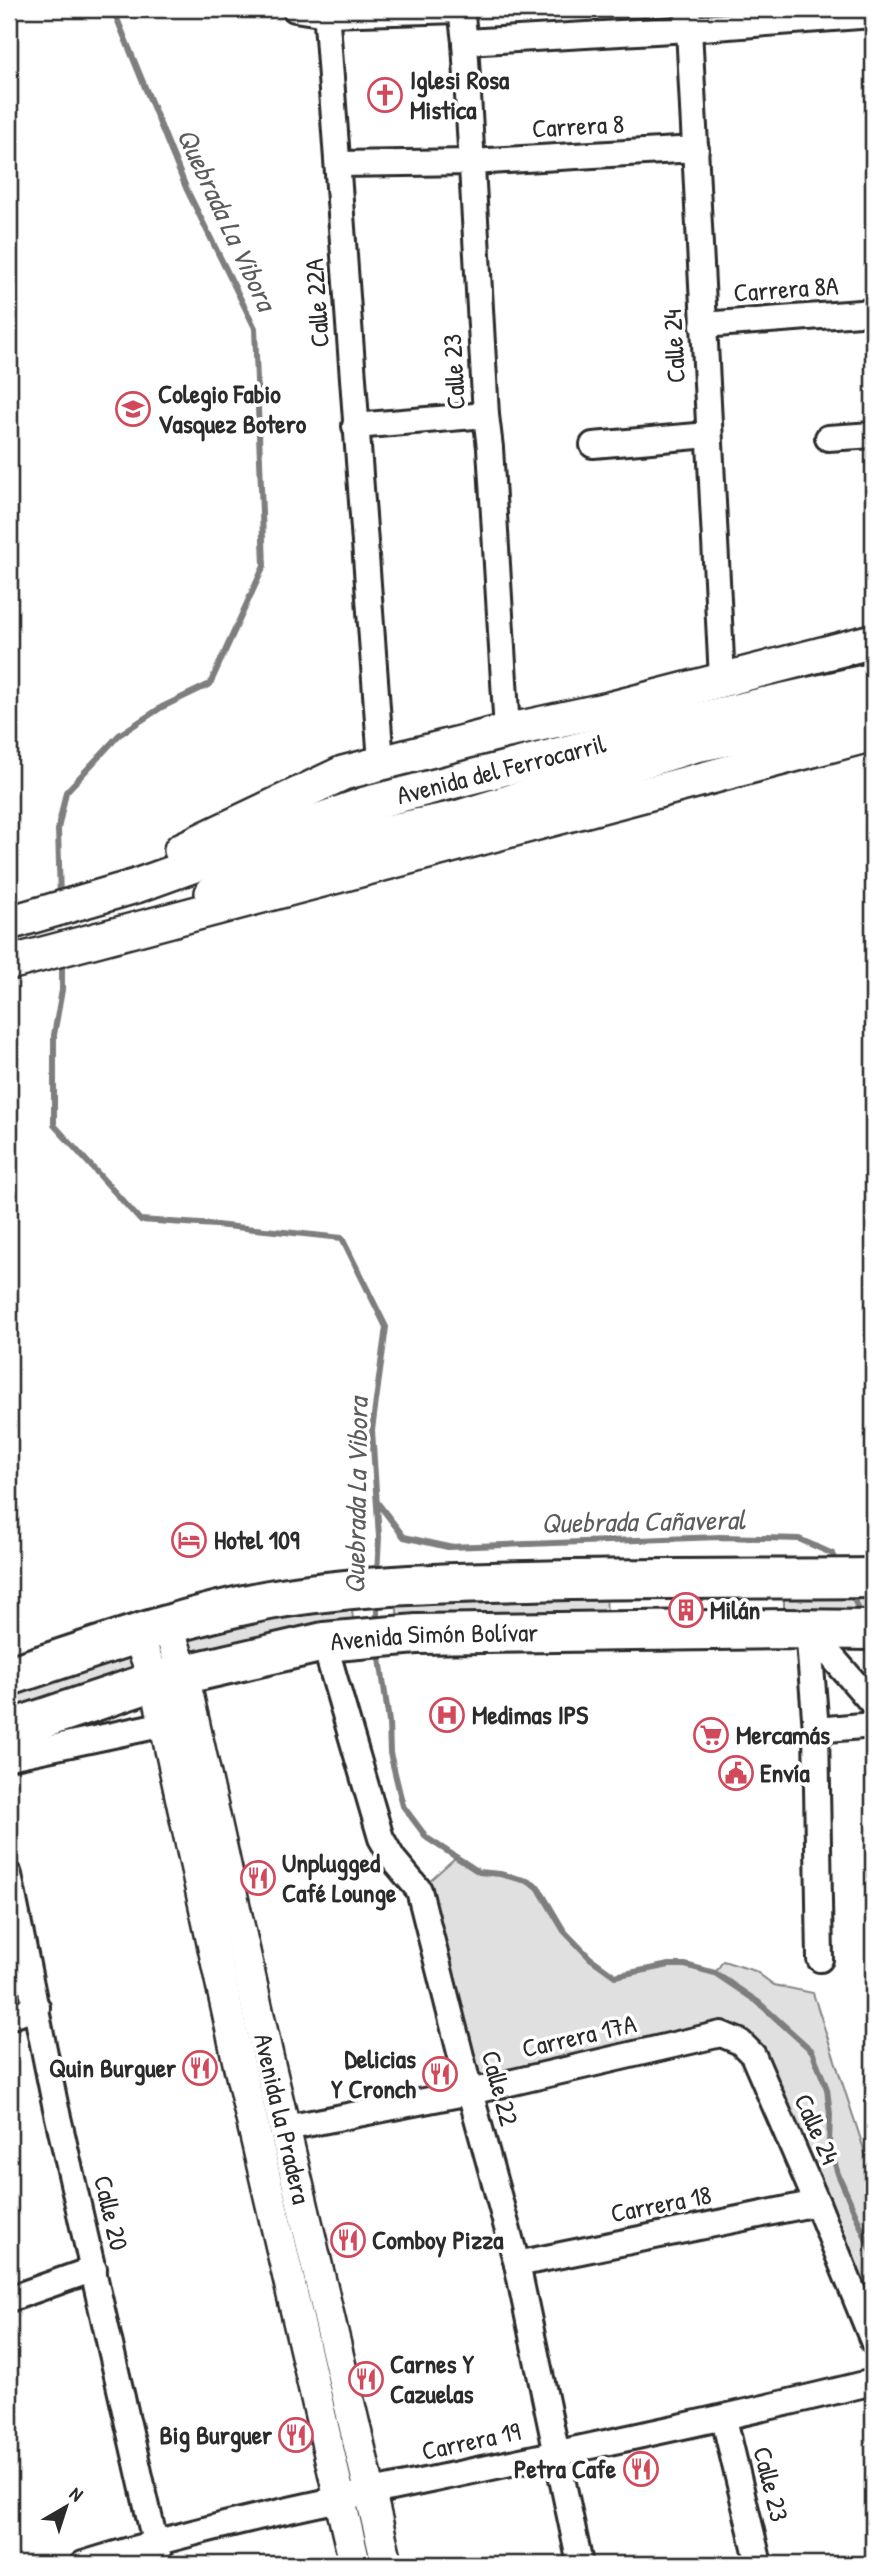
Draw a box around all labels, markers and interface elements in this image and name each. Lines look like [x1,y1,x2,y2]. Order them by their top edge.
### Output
place label: Iglesi Rosa Mistica [410,62,510,127]
church icon: Iglesi Rosa Mistica [366,76,404,114]
street label: Carrera 8 [531,106,625,145]
water label: Quebrada La Vibora [168,122,287,319]
street label: Calle 22A [296,257,337,349]
street label: Carrera 8A [732,267,840,310]
street label: Calle 24 [654,308,693,384]
street label: Calle 23 [434,333,473,411]
place label: Colegio Fabio Vasquez Botero [158,376,307,442]
school or university icon: Colegio Fabio Vasquez Botero [114,390,152,428]
street label: Avenida del Ferrocarril [393,725,609,812]
water label: Quebrada La Vibora [335,1394,377,1595]
water label: Quebrada Cañaveral [541,1500,747,1542]
hotel icon: Hotel 109 [170,1521,208,1559]
place label: Hotel 109 [214,1522,300,1557]
building icon: Milán [667,1591,705,1629]
place label: Milán [710,1592,760,1627]
street label: Avenida Simón Bolívar [329,1614,538,1658]
hospital icon: Medimas IPS [428,1696,466,1734]
place label: Medimas IPS [472,1697,588,1732]
supermarket icon: Mercamás [692,1716,730,1754]
place label: Mercamás [736,1717,830,1752]
public building icon: Envía [717,1754,755,1792]
place label: Envía [760,1755,810,1790]
place label: Unplugged Café Lounge [282,1845,397,1911]
restaurant icon: Unplugged Café Lounge [239,1859,277,1897]
street label: Carrera 17A [518,2005,640,2066]
street label: Avenida la Pradera [246,2030,320,2207]
place label: Delicias Y Cronch [331,2041,416,2106]
street label: Calle 22 [474,2046,527,2129]
restaurant icon: Quin Burguer [181,2049,219,2087]
place label: Quin Burguer [49,2050,177,2086]
restaurant icon: Delicias Y Cronch [421,2055,459,2093]
street label: Calle 24 [786,2088,848,2170]
street label: Calle 20 [86,2172,137,2254]
street label: Carrera 18 [608,2177,714,2230]
restaurant icon: Comboy Pizza [329,2221,367,2259]
place label: Comboy Pizza [372,2222,504,2258]
place label: Carnes Y Cazuelas [390,2346,475,2411]
restaurant icon: Carnes Y Cazuelas [347,2360,385,2398]
street label: Carrera 19 [418,2413,523,2468]
restaurant icon: Big Burguer [277,2416,315,2454]
place label: Big Burguer [160,2417,273,2453]
street label: Calle 23 [745,2443,798,2525]
restaurant icon: Petra Cafe [622,2450,660,2488]
place label: Petra Cafe [514,2451,617,2486]
north arrow [32,2472,102,2542]
text: N [65,2481,89,2507]

